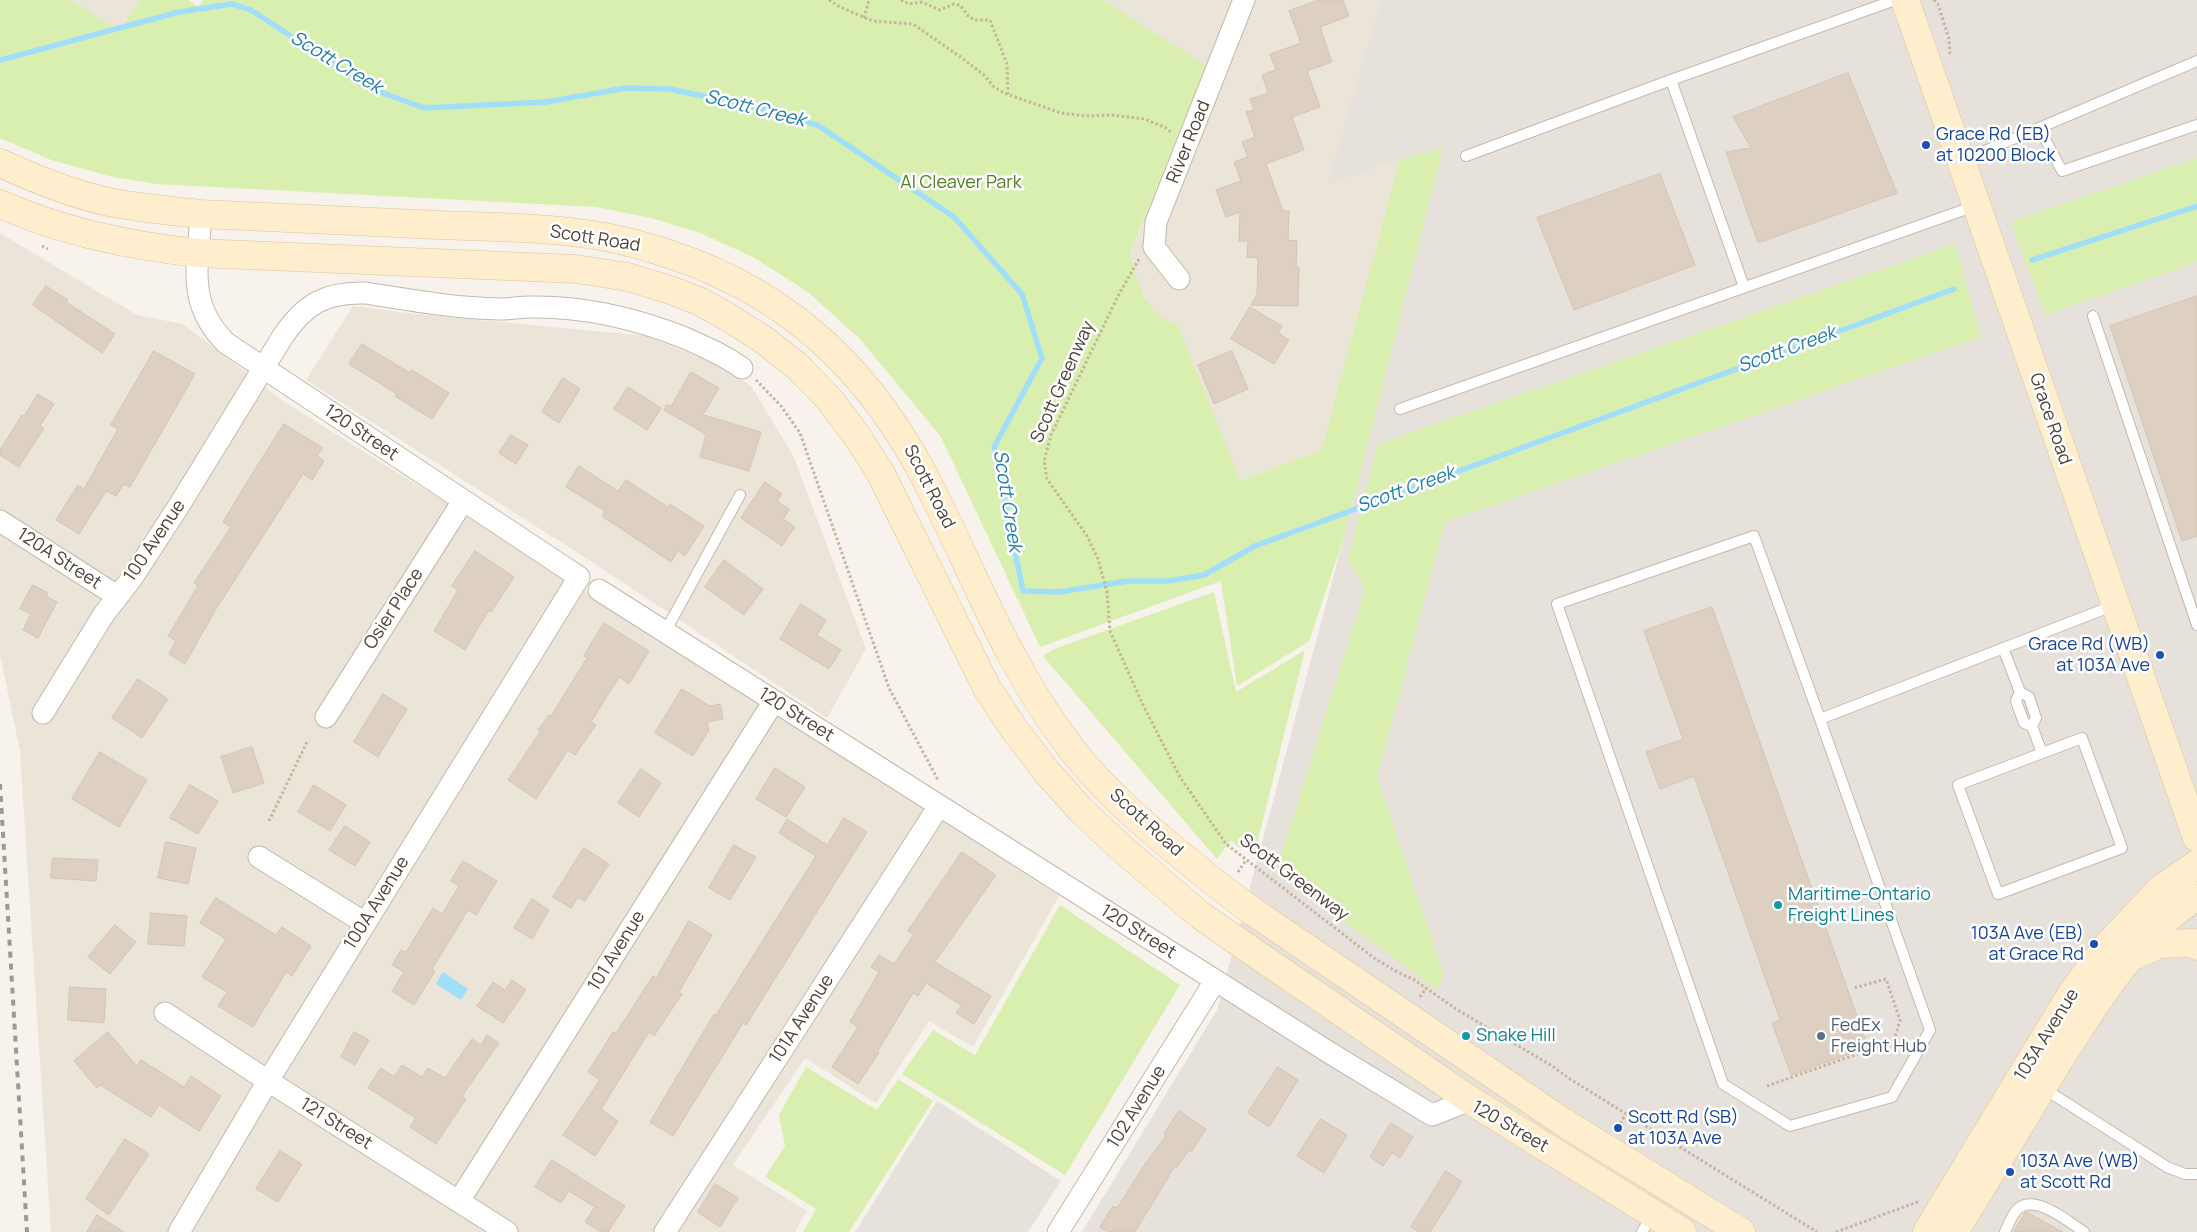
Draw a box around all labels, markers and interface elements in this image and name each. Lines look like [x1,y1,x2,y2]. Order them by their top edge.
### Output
water label: Scott Creek [286,27,386,99]
water label: Scott Creek [702,85,808,133]
street label: River Road [1163,97,1215,187]
place label: Grace Rd (EB) at 10200 Block [1936,124,2055,166]
marker: Grace Rd (EB) at 10200 Block [1920,139,1932,151]
park label: Al Cleaver Park [900,172,1022,194]
street label: Scott Road [548,221,642,257]
street label: Scott Greenway [1026,318,1100,446]
water label: Scott Creek [1735,322,1839,378]
street label: Grace Road [2024,370,2076,468]
street label: 120 Street [320,400,402,466]
street label: Scott Road [899,442,959,532]
water label: Scott Creek [988,448,1026,554]
water label: Scott Creek [1354,462,1458,518]
street label: 100 Avenue [120,496,190,586]
street label: 120A Street [13,524,105,594]
street label: Osier Place [360,564,428,654]
place label: Grace Rd (WB) at 103A Ave [2029,634,2150,676]
marker: Grace Rd (WB) at 103A Ave [2154,649,2166,661]
street label: 120 Street [754,683,838,747]
street label: Scott Road [1105,785,1187,861]
street label: Scott Greenway [1235,830,1353,926]
street label: 100A Avenue [340,852,414,954]
place label: Maritime-Ontario Freight Lines [1788,884,1931,926]
marker: Maritime-Ontario Freight Lines [1772,899,1784,911]
street label: 120 Street [1096,900,1180,964]
street label: 101 Avenue [584,907,650,995]
place label: 103A Ave (EB) at Grace Rd [1971,923,2084,966]
marker: 103A Ave (EB) at Grace Rd [2088,938,2100,950]
street label: 101A Avenue [765,970,839,1068]
street label: 103A Avenue [2010,985,2084,1085]
place label: FedEx Freight Hub [1831,1015,1927,1058]
place label: Snake Hill [1476,1025,1556,1047]
marker: Snake Hill [1460,1030,1472,1042]
marker: FedEx Freight Hub [1815,1030,1827,1042]
street label: 102 Avenue [1103,1062,1171,1152]
street label: 121 Street [296,1093,376,1155]
street label: 120 Street [1468,1096,1552,1158]
place label: Scott Rd (SB) at 103A Ave [1628,1107,1739,1150]
marker: Scott Rd (SB) at 103A Ave [1612,1122,1624,1134]
place label: 103A Ave (WB) at Scott Rd [2020,1151,2140,1194]
marker: 103A Ave (WB) at Scott Rd [2004,1166,2016,1178]

